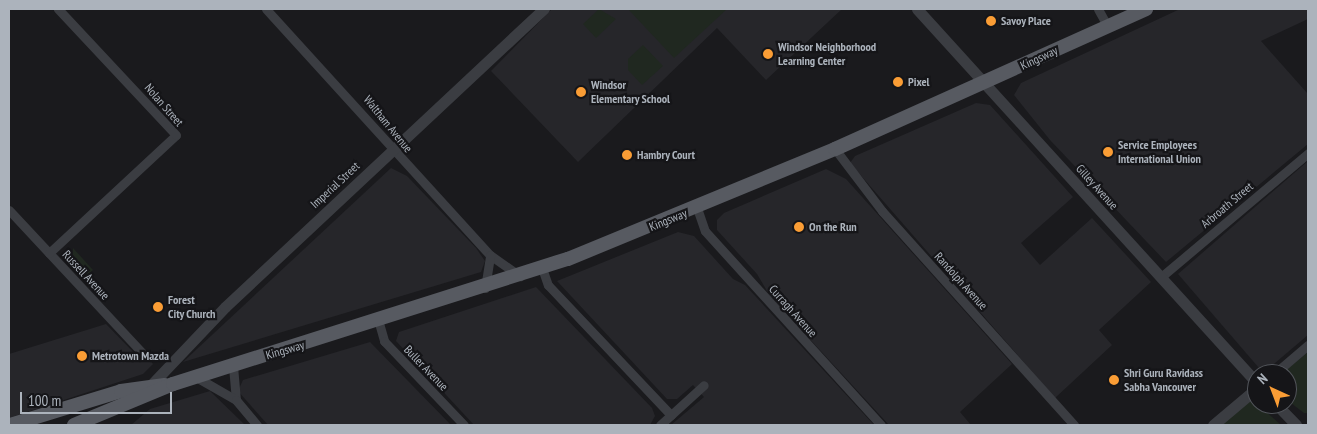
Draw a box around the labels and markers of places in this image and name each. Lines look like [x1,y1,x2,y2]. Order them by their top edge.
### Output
place label: Savoy Place [1001,14,1051,28]
marker: Savoy Place [985,15,997,27]
place label: Windsor Neighborhood Learning Center [778,40,876,68]
marker: Windsor Neighborhood Learning Center [762,48,774,60]
place label: Pixel [908,75,930,89]
marker: Pixel [892,76,904,88]
place label: Windsor Elementary School [591,78,670,106]
marker: Windsor Elementary School [575,86,587,98]
place label: Service Employees International Union [1118,138,1201,166]
marker: Service Employees International Union [1102,146,1114,158]
place label: Hambry Court [637,148,696,162]
marker: Hambry Court [621,149,633,161]
place label: On the Run [809,220,857,234]
marker: On the Run [793,221,805,233]
place label: Forest City Church [168,293,216,321]
marker: Forest City Church [152,301,164,313]
place label: Metrotown Mazda [92,349,169,363]
marker: Metrotown Mazda [76,350,88,362]
place label: Shri Guru Ravidass Sabha Vancouver [1124,366,1203,394]
marker: Shri Guru Ravidass Sabha Vancouver [1108,374,1120,386]

